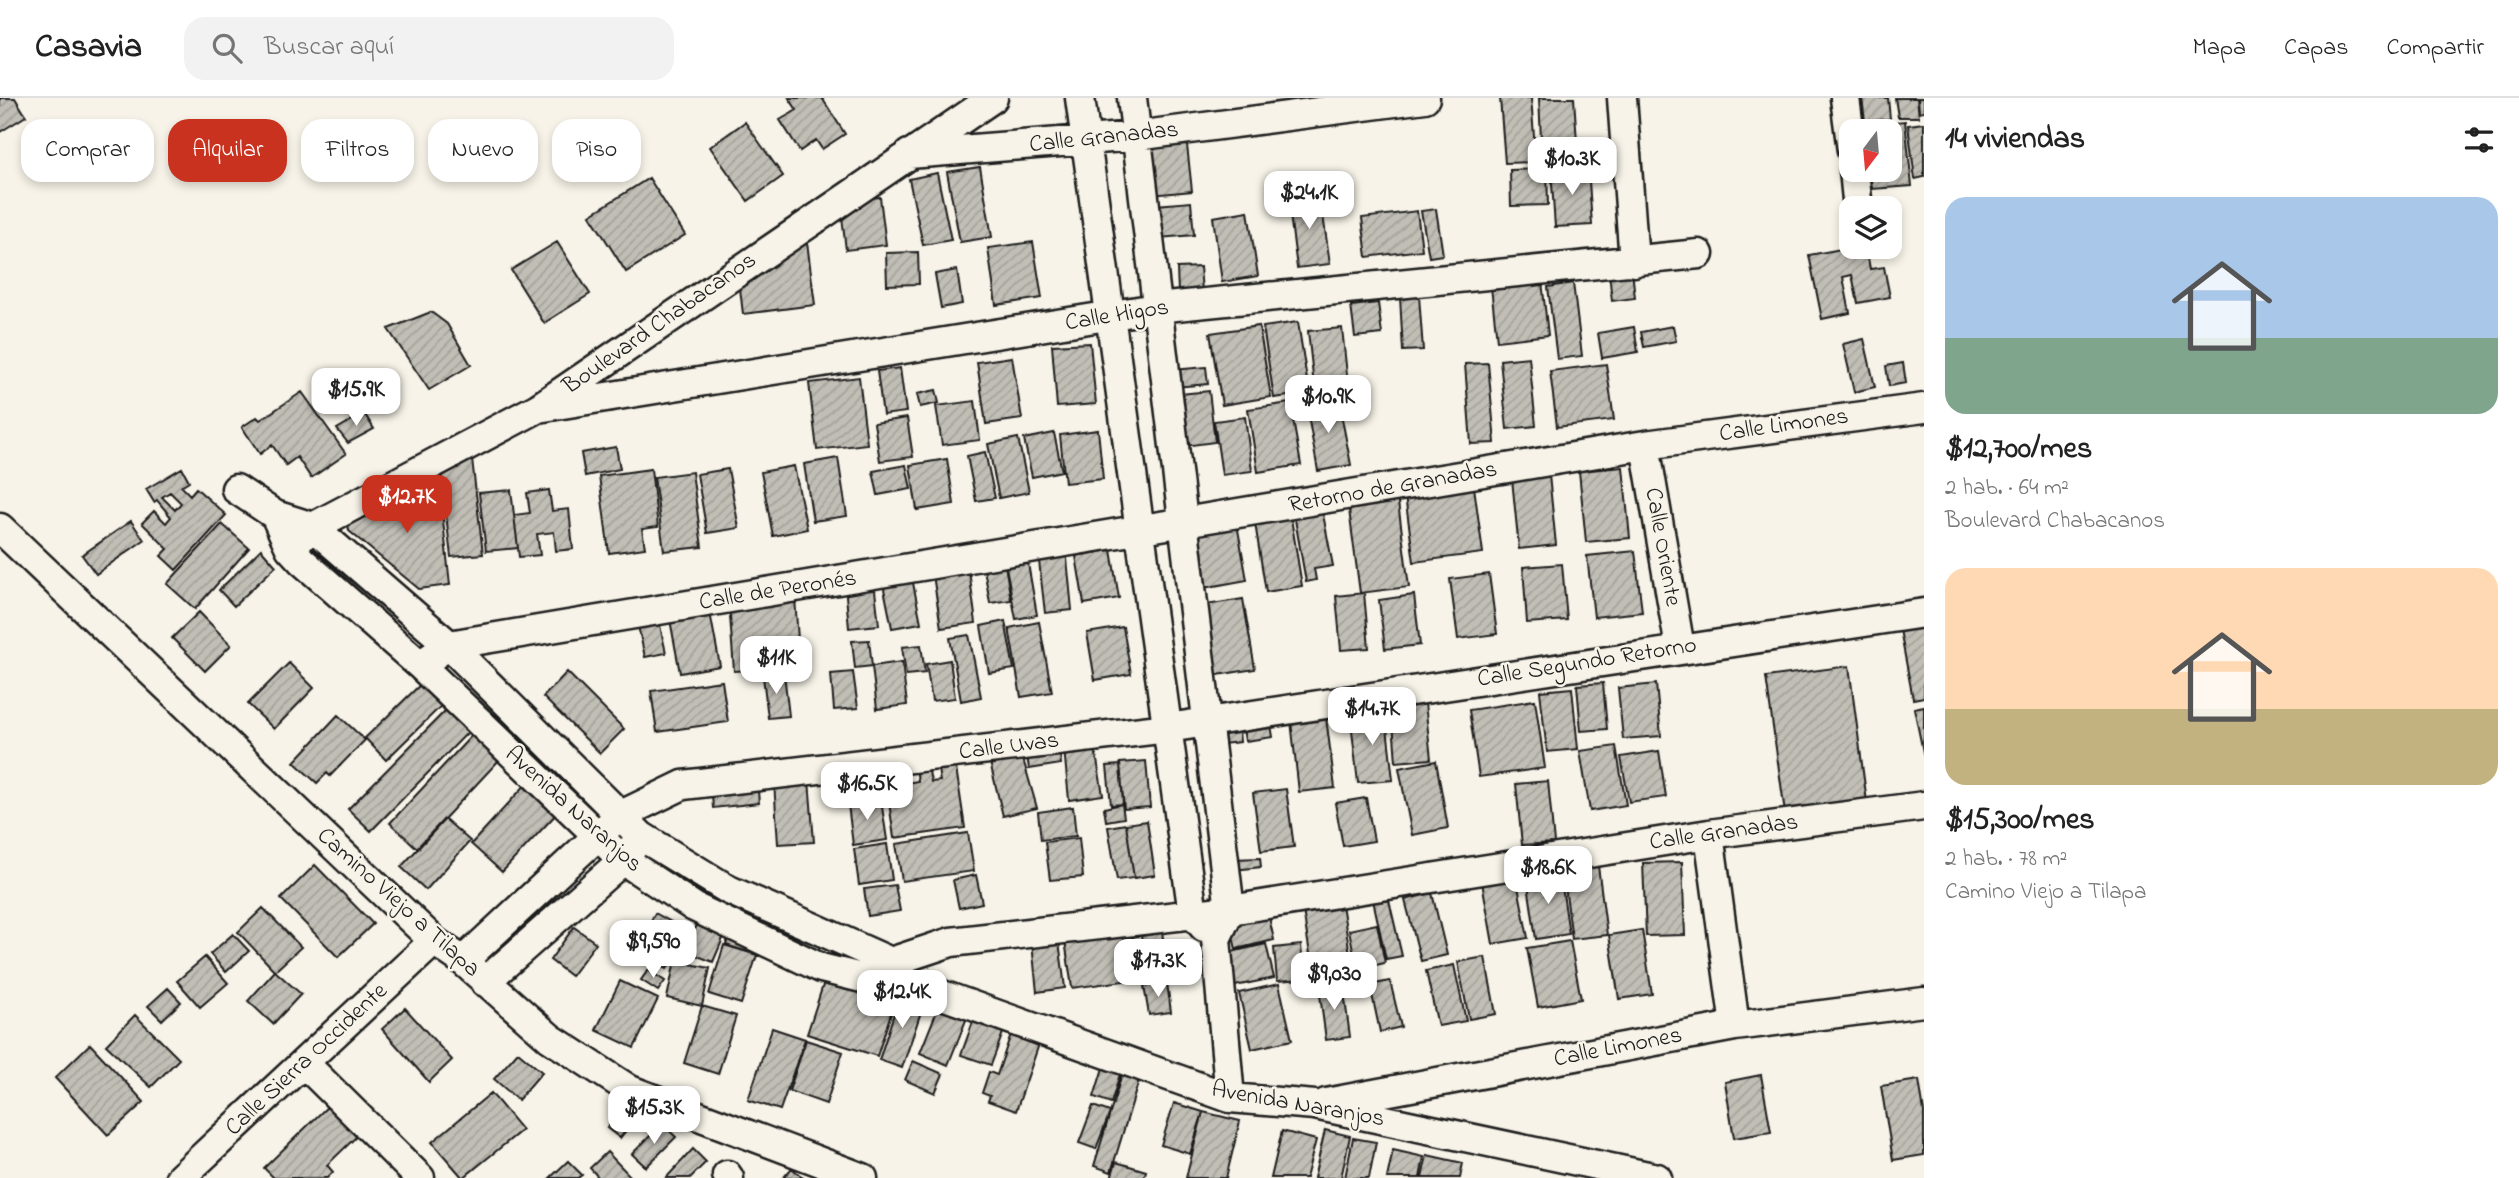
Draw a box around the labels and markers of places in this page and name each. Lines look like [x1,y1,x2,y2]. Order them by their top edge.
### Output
pin: $10.3K [1515,138,1629,197]
pin: $24.1K [1252,172,1366,231]
pin: $15.9K [299,368,413,428]
pin: $10.9K [1271,376,1385,435]
pin: $12.7K [350,476,464,535]
pin: $11K [735,636,817,696]
pin: $14.7K [1315,688,1429,747]
pin: $16.5K [810,762,924,822]
pin: $18.6K [1491,846,1605,906]
pin: $9,590 [596,920,710,980]
pin: $17.3K [1101,940,1215,999]
pin: $9,030 [1277,953,1391,1012]
pin: $12.4K [845,970,959,1030]
pin: $15.3K [597,1086,711,1146]

